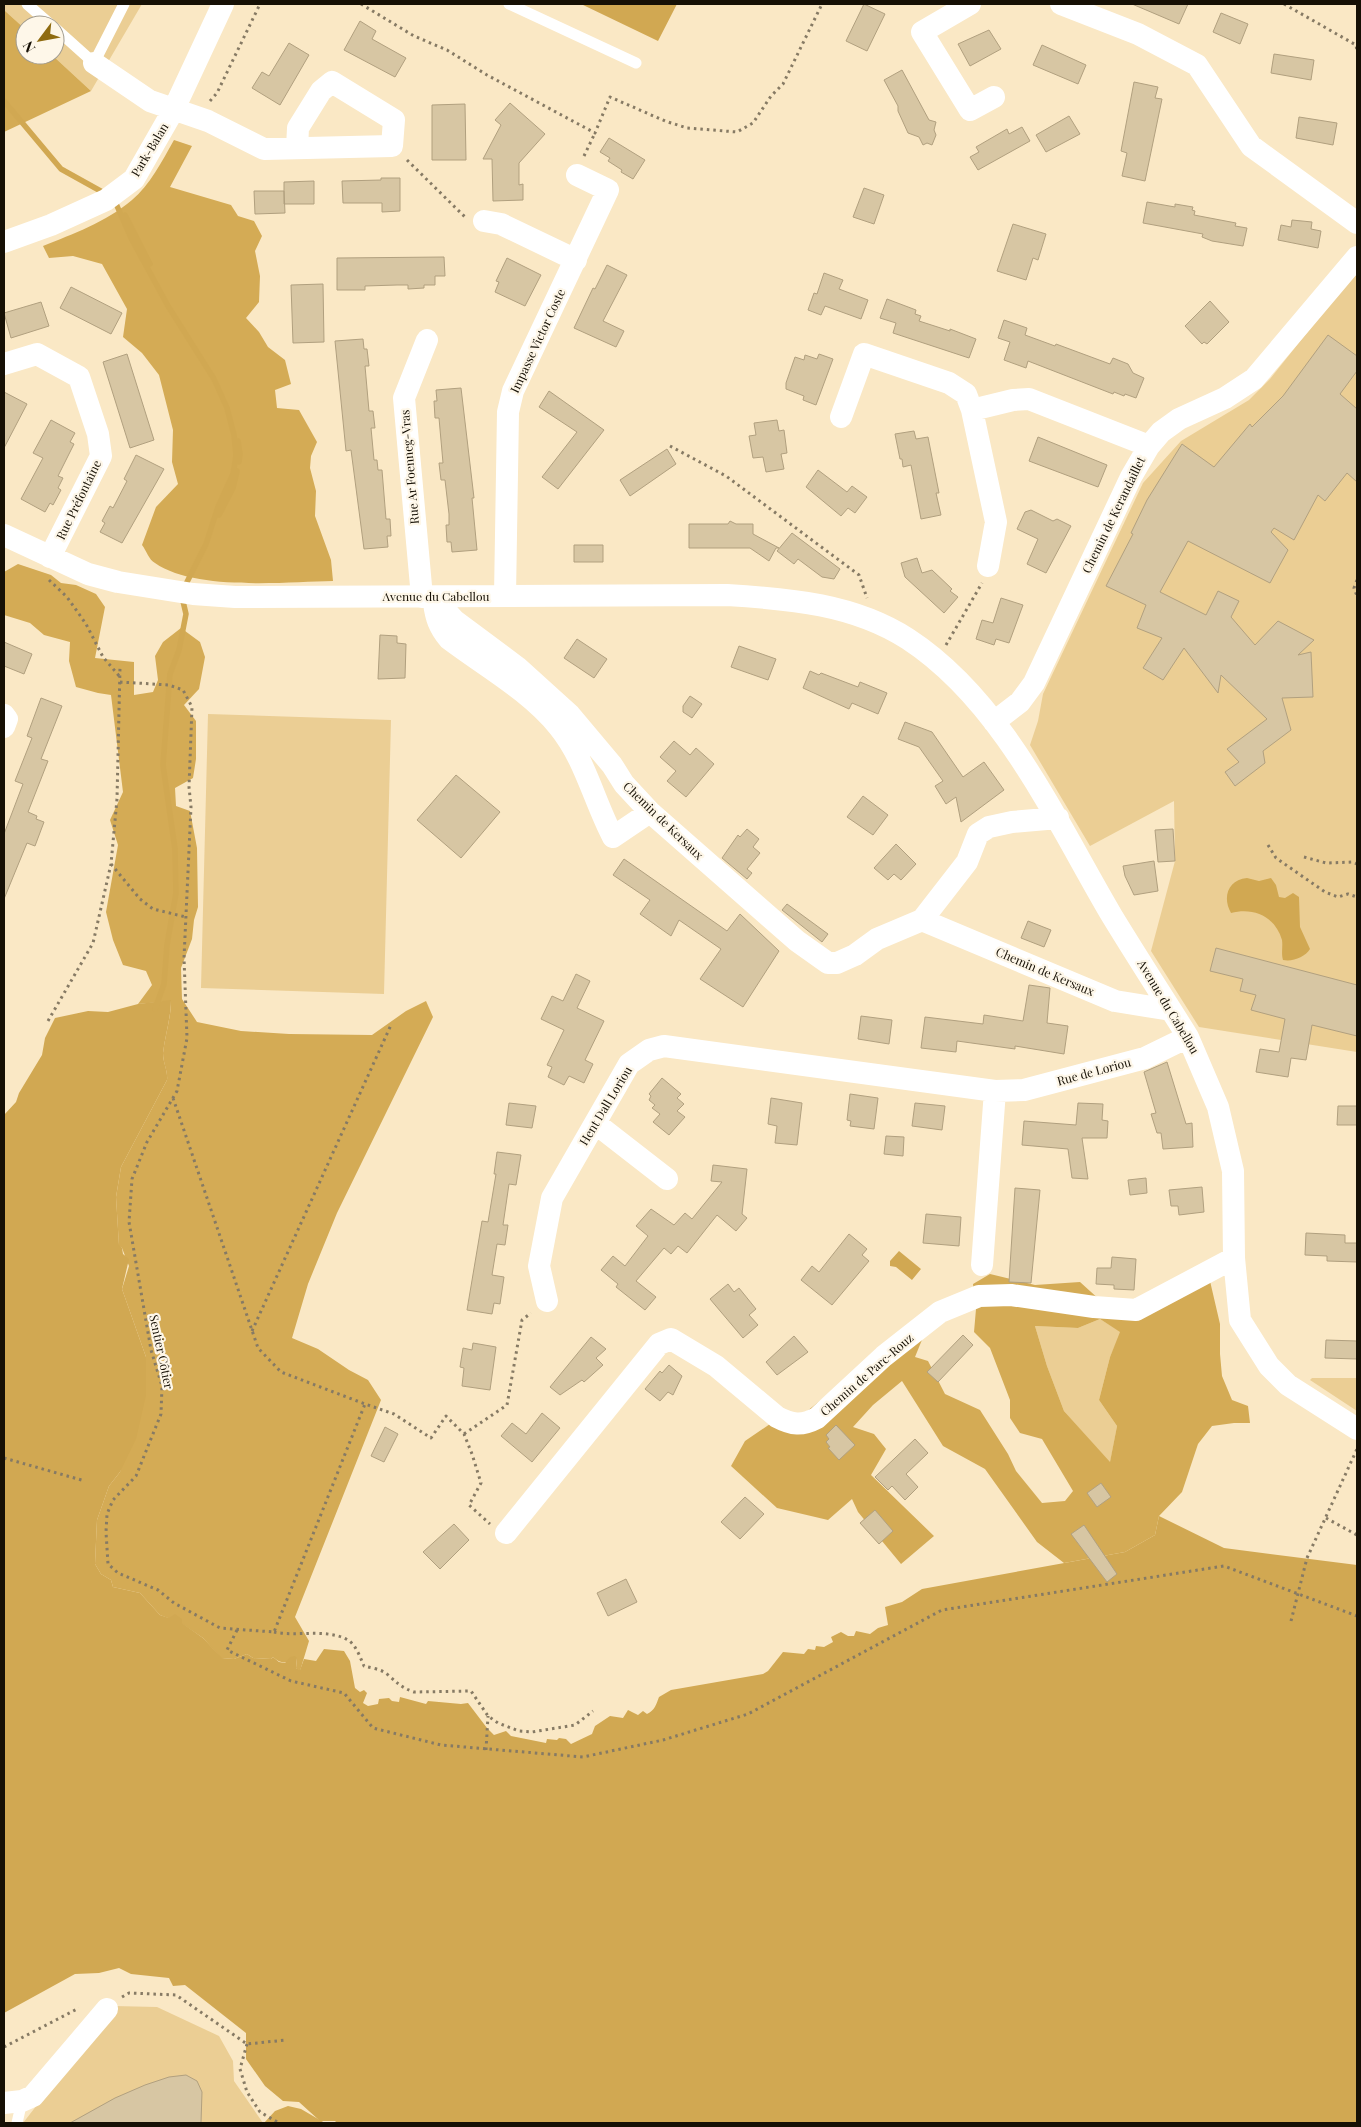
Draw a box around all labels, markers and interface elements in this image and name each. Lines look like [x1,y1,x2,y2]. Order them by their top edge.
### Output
north arrow [15,15,65,65]
text: N [18,38,39,56]
street label: Park-Balan [127,120,171,179]
street label: Impasse Victor Coste [506,286,568,395]
street label: Rue Ar Foenneg-Vras [396,409,422,525]
street label: Chemin de Kerandaillet [1078,453,1149,575]
street label: Rue Préfontaine [52,457,104,542]
street label: Avenue du Cabellou [382,588,489,604]
street label: Chemin de Kersaux [620,778,708,863]
street label: Chemin de Kersaux [994,943,1098,999]
street label: Avenue du Cabellou [1134,956,1203,1056]
street label: Rue de Loriou [1055,1053,1132,1089]
street label: Hent Dall Loriou [575,1063,635,1148]
street label: Sentier Côtier [146,1313,178,1391]
street label: Chemin de Parc-Rouz [816,1329,916,1419]

